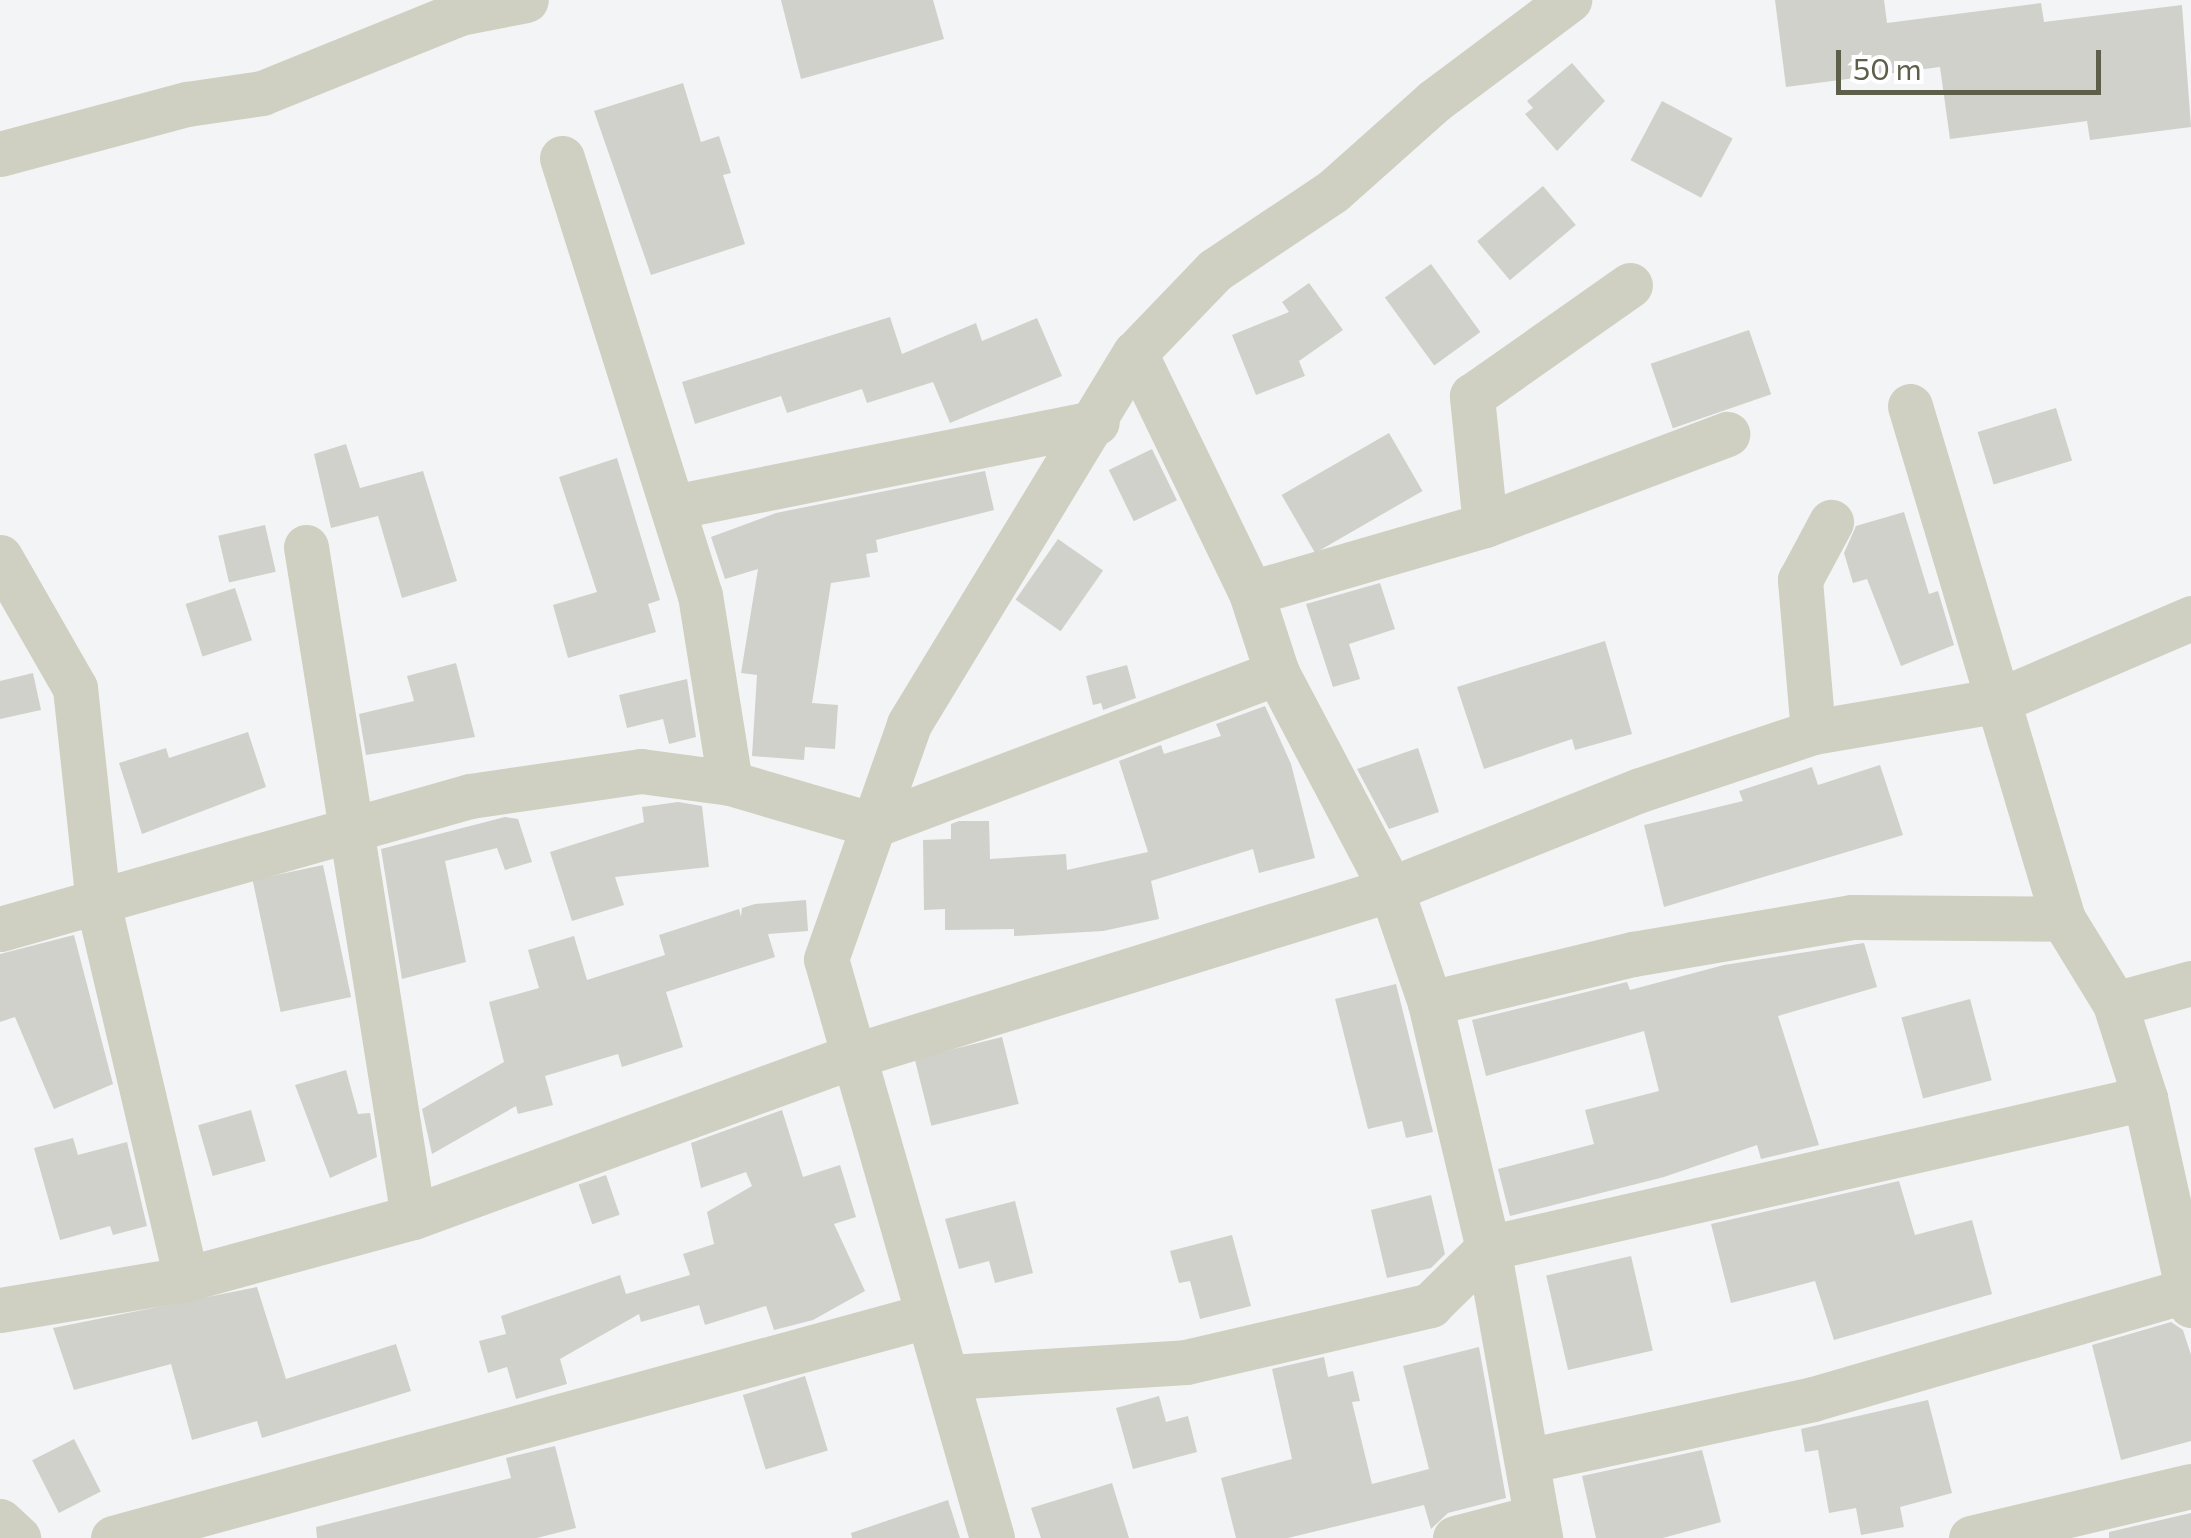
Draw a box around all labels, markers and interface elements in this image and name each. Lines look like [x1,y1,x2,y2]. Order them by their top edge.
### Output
scale bar [1841,30,2106,92]
text: 50 m [1853,49,1922,86]

